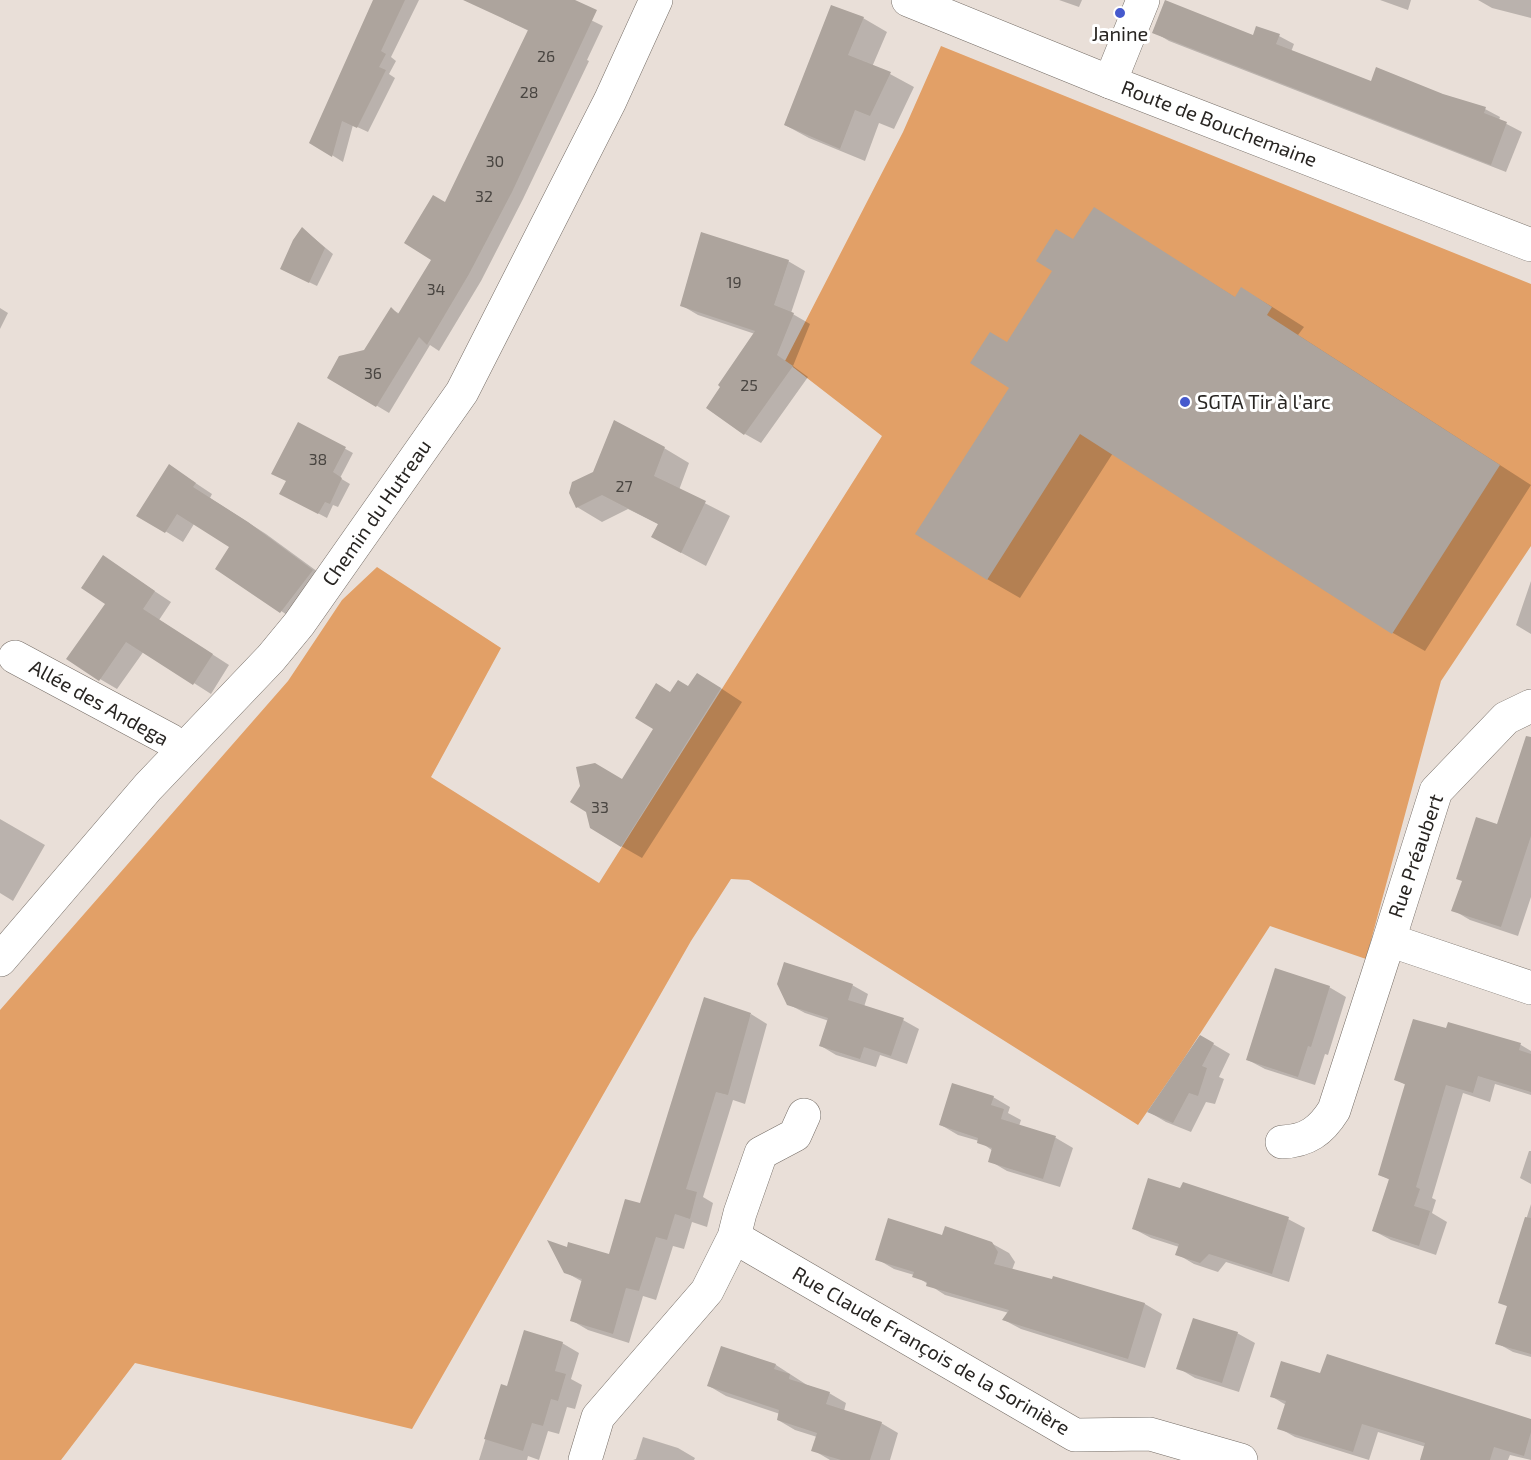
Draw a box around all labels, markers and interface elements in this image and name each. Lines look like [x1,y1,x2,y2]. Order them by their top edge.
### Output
marker: Janine [1113,6,1127,20]
place label: Janine [1092,22,1148,46]
house number: 26 [537,47,555,67]
street label: Route de Bouchemaine [1118,76,1320,172]
house number: 28 [520,83,538,103]
house number: 30 [486,152,504,172]
house number: 32 [475,187,493,207]
house number: 19 [726,273,742,293]
house number: 34 [427,280,445,300]
house number: 36 [364,364,382,384]
house number: 25 [740,376,758,396]
place label: SGTA Tir à l’arc [1197,390,1331,414]
marker: SGTA Tir à l’arc [1178,395,1192,409]
street label: Chemin du Hutreau [318,435,436,591]
house number: 38 [309,450,327,470]
house number: 27 [615,477,633,497]
street label: Allée des Andega [25,655,173,751]
street label: Rue Préaubert [1384,791,1448,921]
house number: 33 [591,798,609,818]
street label: Rue Claude François de la Sorinière [788,1262,1074,1440]

